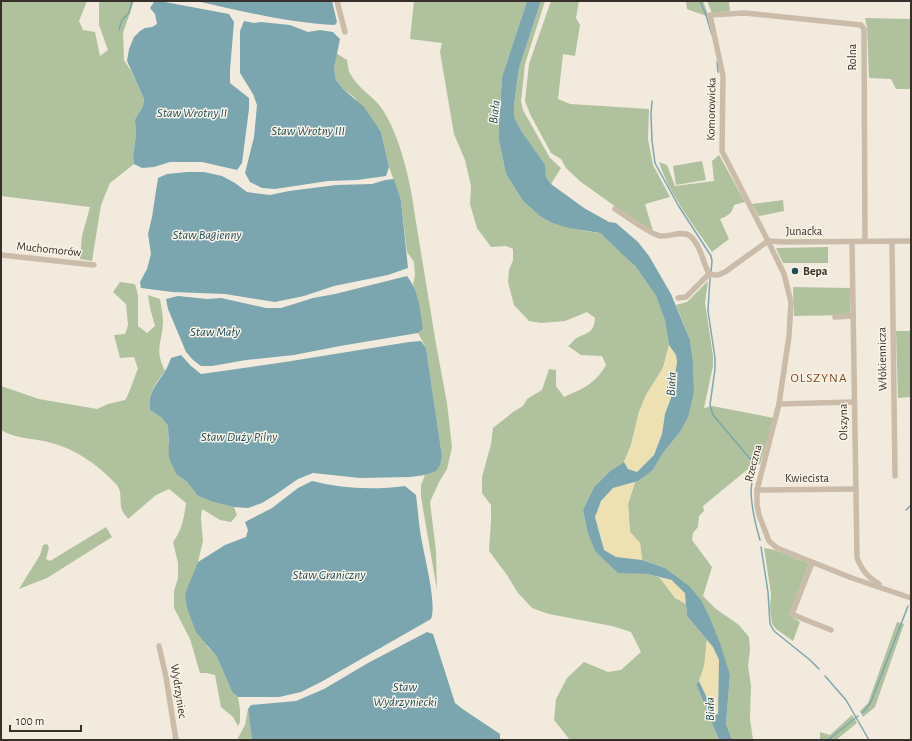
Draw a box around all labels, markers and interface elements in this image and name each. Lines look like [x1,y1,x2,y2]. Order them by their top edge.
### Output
street label: Rolna [846,43,858,70]
street label: Komorowicka [704,77,718,141]
water label: Biała [487,99,503,125]
water label: Staw Wrotny II [157,107,227,120]
water label: Staw Wrotny III [271,125,345,138]
street label: Junacka [786,225,823,237]
water label: Staw Bagienny [172,229,242,242]
street label: Muchomorów [16,240,82,258]
place label: Bepa [803,265,828,277]
marker: Bepa [790,266,800,276]
water label: Staw Mały [190,326,241,339]
street label: Włókiennicza [875,326,889,391]
water label: Biała [665,371,679,396]
district label: OLSZYNA [791,372,847,385]
street label: Olszyna [837,403,850,441]
water label: Staw Duży Pilny [201,431,278,444]
street label: Rzeczna [742,443,764,483]
street label: Kwiecista [785,472,830,484]
water label: Staw Graniczny [292,569,366,582]
street label: Wydrzyniec [168,663,189,720]
water label: Staw Wydrzyniecki [373,681,437,709]
water label: Biała [704,697,717,721]
scale bar [10,707,81,733]
text: 100 m [16,715,44,727]

